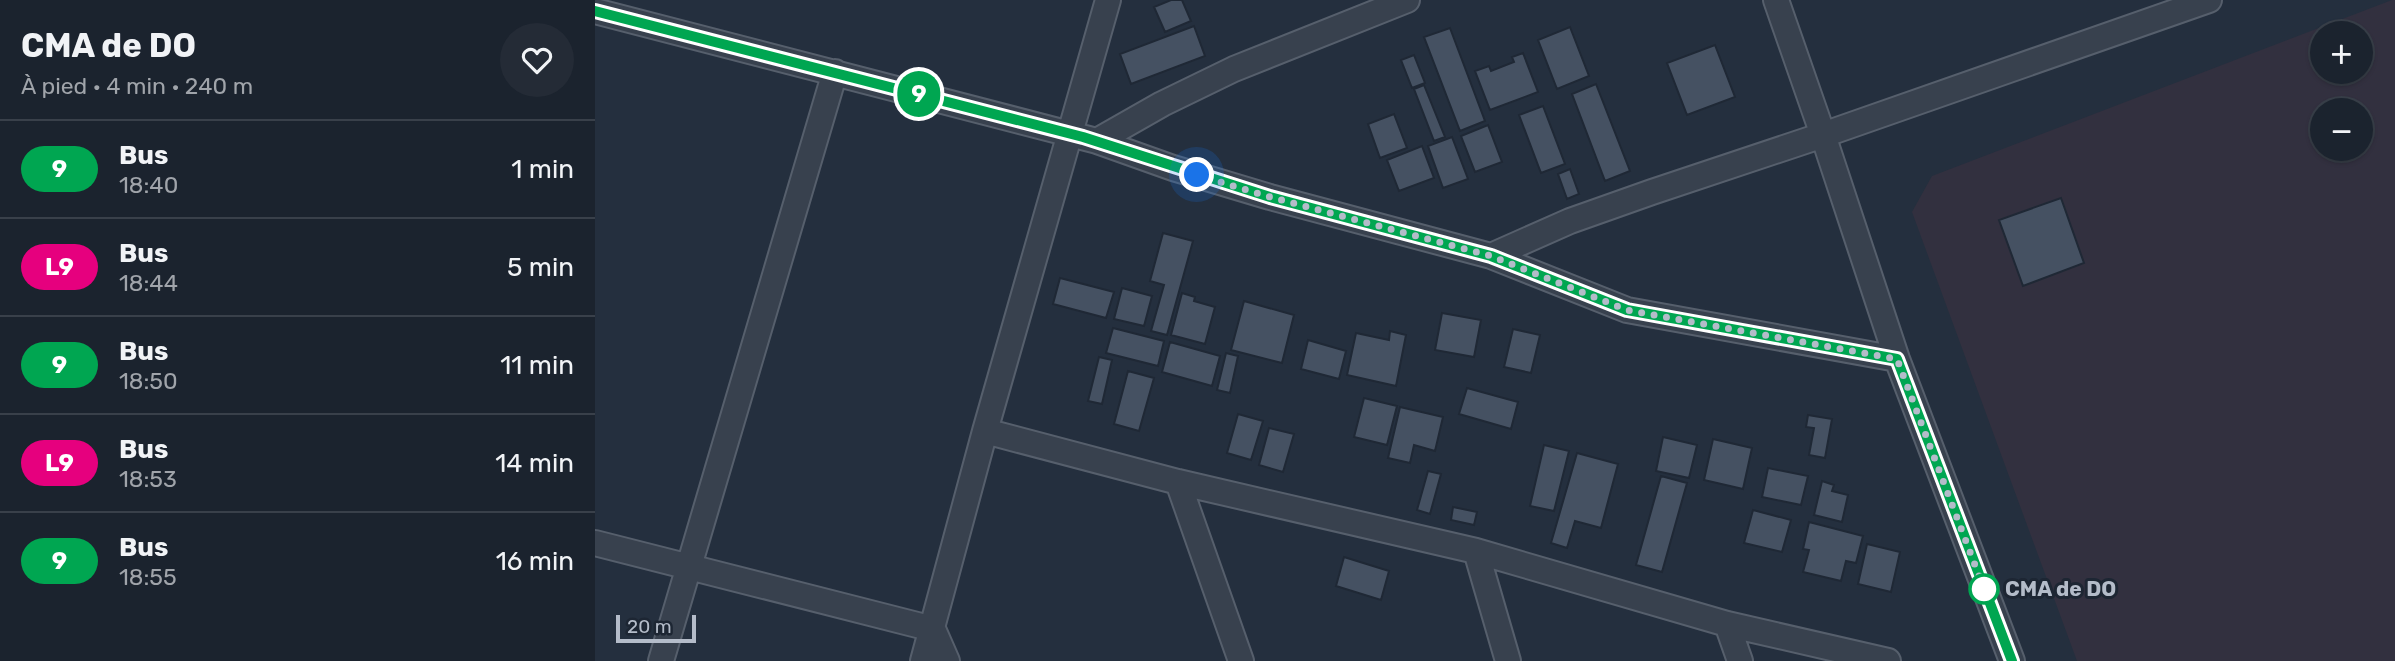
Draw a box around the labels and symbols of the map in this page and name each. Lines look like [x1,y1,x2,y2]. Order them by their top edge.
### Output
line badge: 9 [896,71,942,117]
your location [1179,157,1214,192]
marker: CMA de DO [1969,574,1999,604]
place label: CMA de DO [2005,576,2116,601]
scale bar [616,612,697,644]

